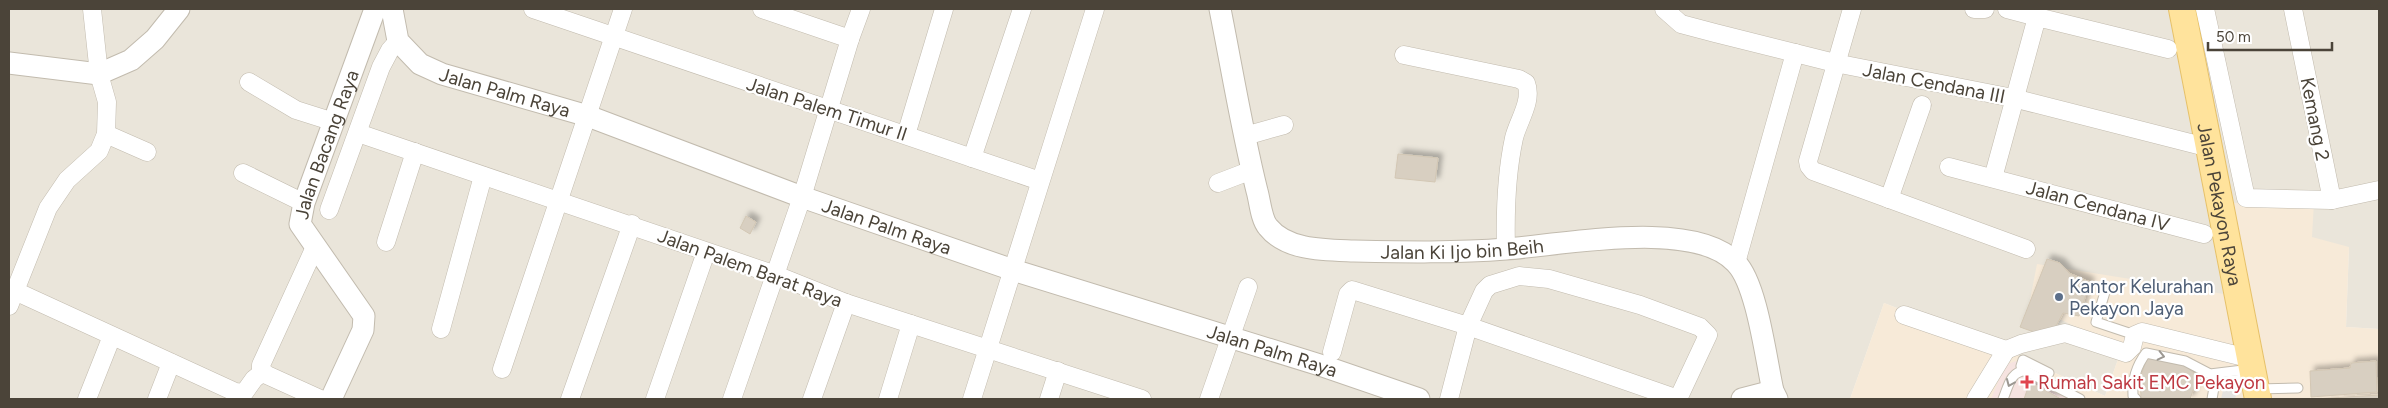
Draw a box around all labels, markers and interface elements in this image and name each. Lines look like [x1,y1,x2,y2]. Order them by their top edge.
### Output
scale bar [2208,20,2332,52]
text: 50 m [2216,28,2251,46]
street label: Jalan Cendana III [1861,58,2007,108]
street label: Jalan Palm Raya [437,62,573,122]
street label: Jalan Bacang Raya [290,66,363,221]
street label: Jalan Palem Timur II [744,72,910,146]
street label: Kemang 2 [2296,75,2334,163]
street label: Jalan Pekayon Raya [2193,121,2247,288]
street label: Jalan Cendana IV [2024,176,2172,236]
street label: Jalan Palm Raya [819,193,954,259]
street label: Jalan Palem Barat Raya [655,224,845,312]
street label: Jalan Ki Ijo bin Beih [1380,234,1545,263]
place label: Kantor Kelurahan Pekayon Jaya [2069,275,2214,320]
marker: Kantor Kelurahan Pekayon Jaya [2053,291,2065,303]
street label: Jalan Palm Raya [1204,319,1340,382]
one-way arrow [2156,350,2165,361]
place label: Rumah Sakit EMC Pekayon [2038,371,2265,394]
marker: Rumah Sakit EMC Pekayon [2020,375,2034,389]
one-way arrow [2005,379,2015,387]

